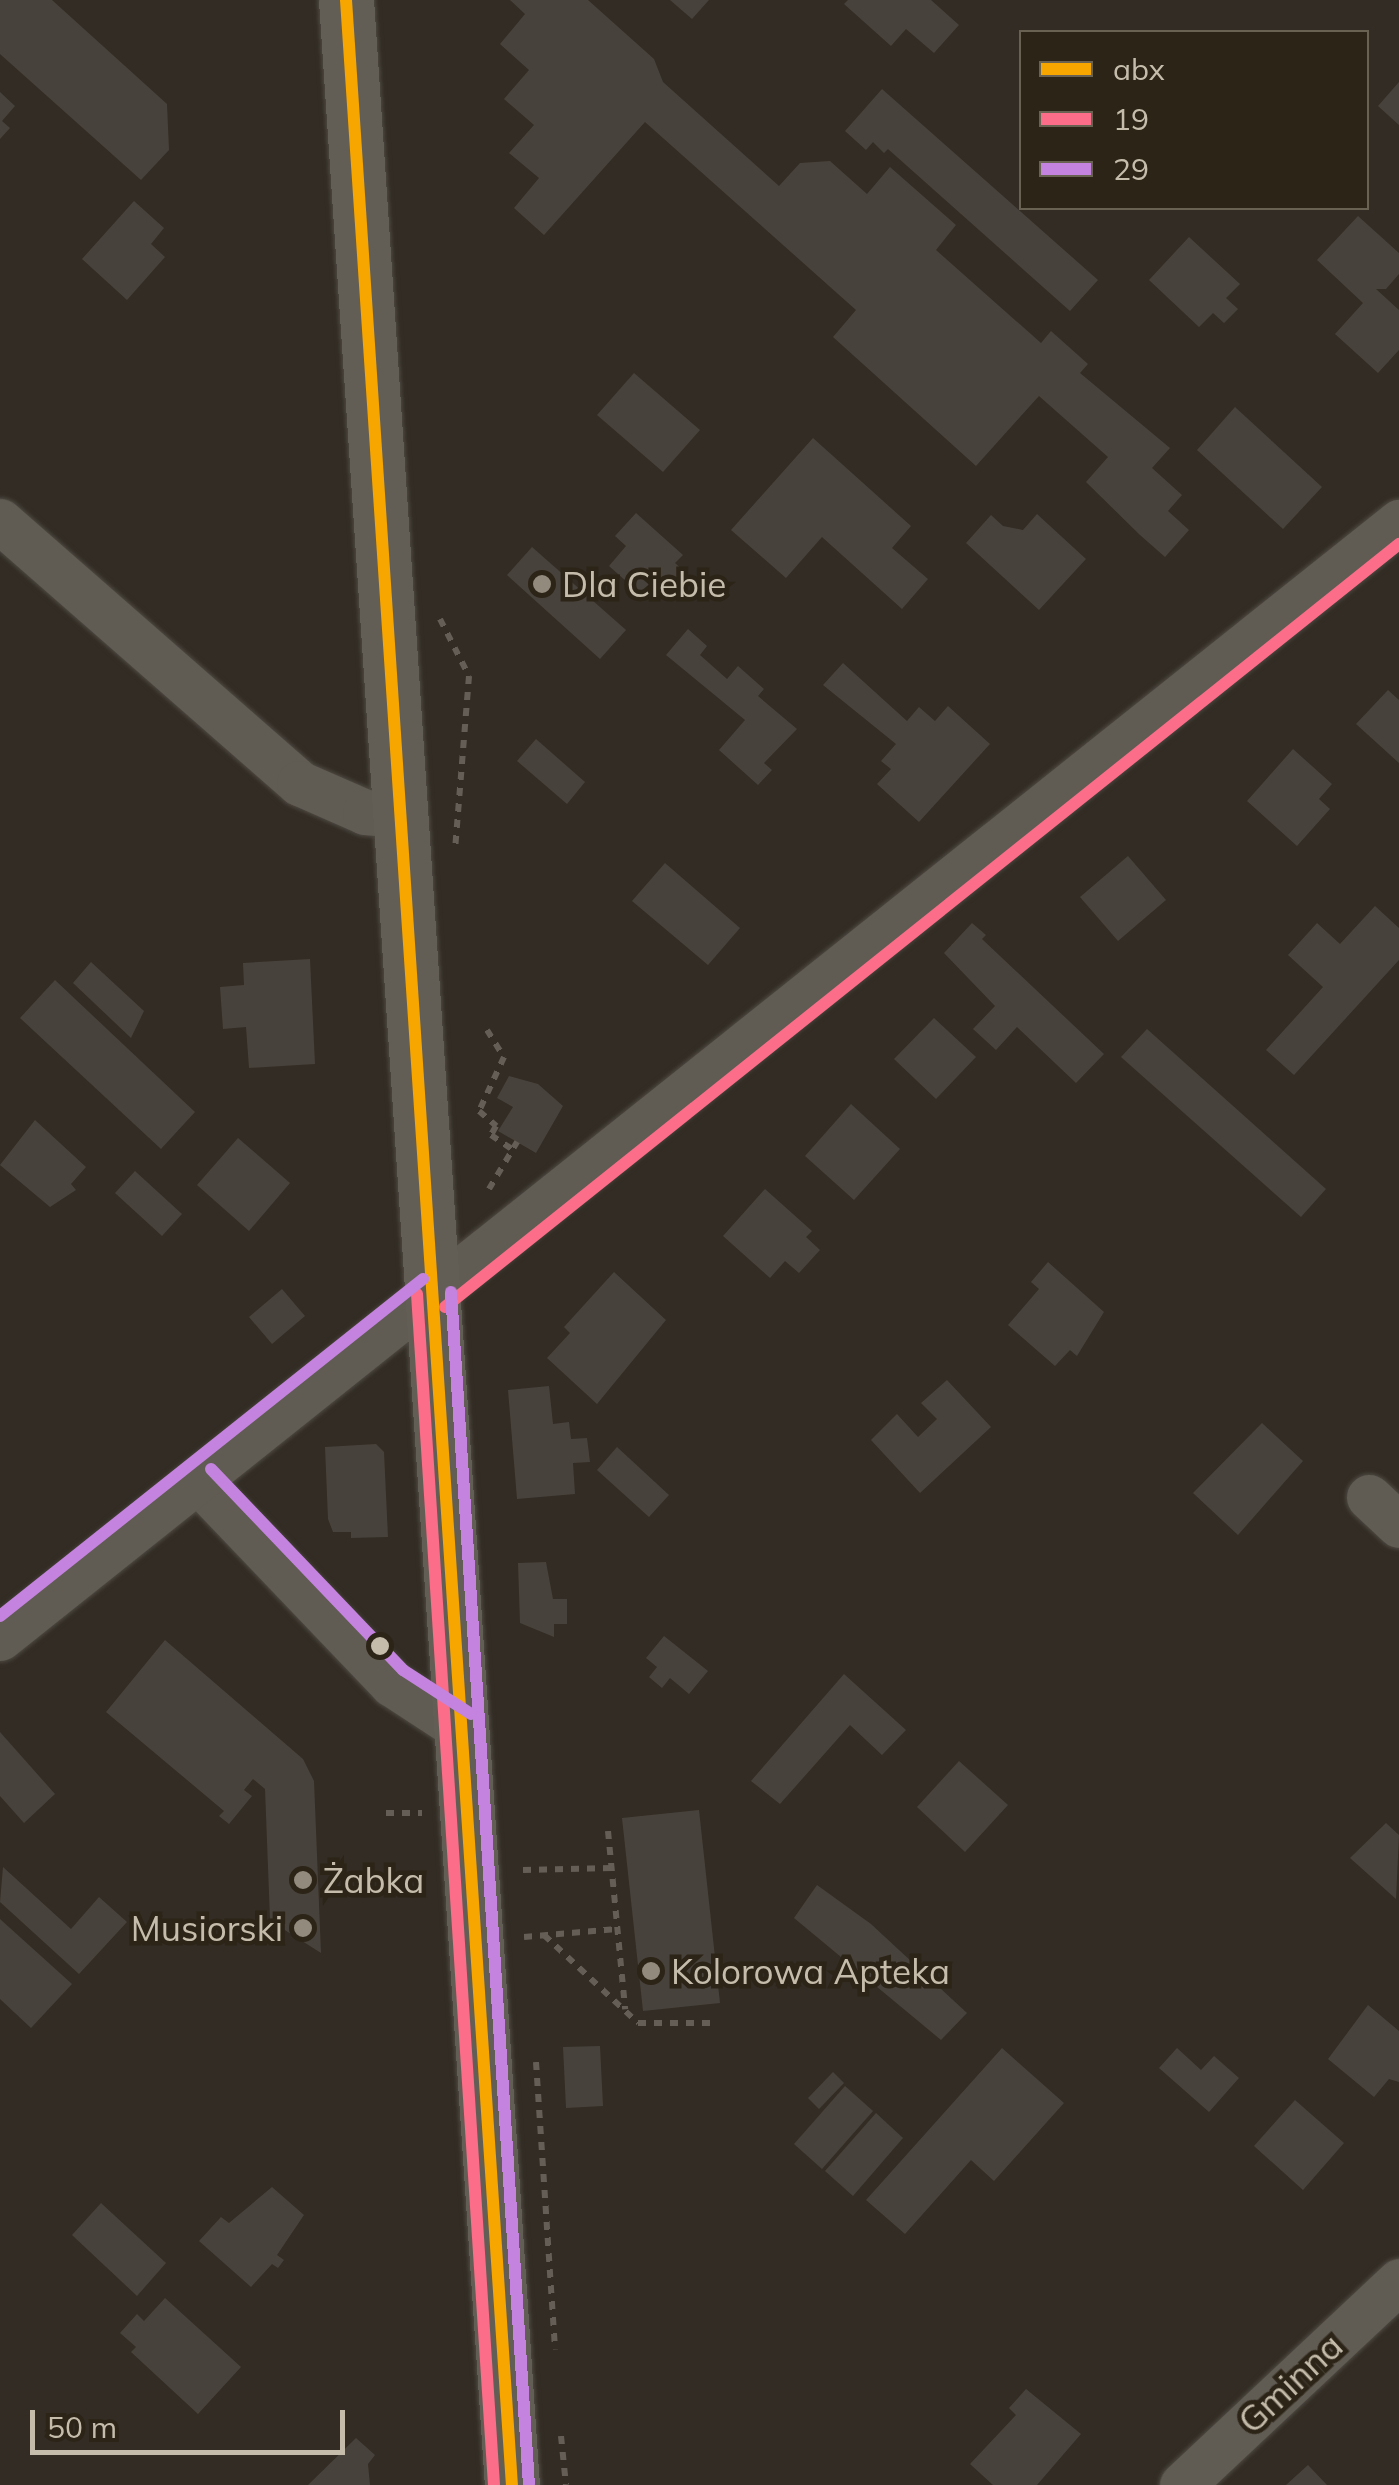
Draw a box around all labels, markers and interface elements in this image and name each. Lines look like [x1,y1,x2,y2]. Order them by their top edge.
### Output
legend [1019,30,1369,210]
text: abx [1113,50,1165,88]
text: 19 [1113,100,1149,138]
text: 29 [1113,150,1149,188]
place label: Dla Ciebie [562,563,726,605]
marker: Dla Ciebie [531,573,553,595]
unlabelled marker [370,1636,390,1656]
place label: Żabka [323,1859,424,1901]
marker: Żabka [292,1869,314,1891]
place label: Musiorski [131,1907,283,1949]
marker: Musiorski [292,1917,314,1939]
place label: Kolorowa Apteka [671,1950,950,1992]
marker: Kolorowa Apteka [640,1960,662,1982]
street label: Gminna [1229,2324,1351,2442]
scale bar [35,2390,350,2452]
text: 50 m [47,2408,117,2446]

